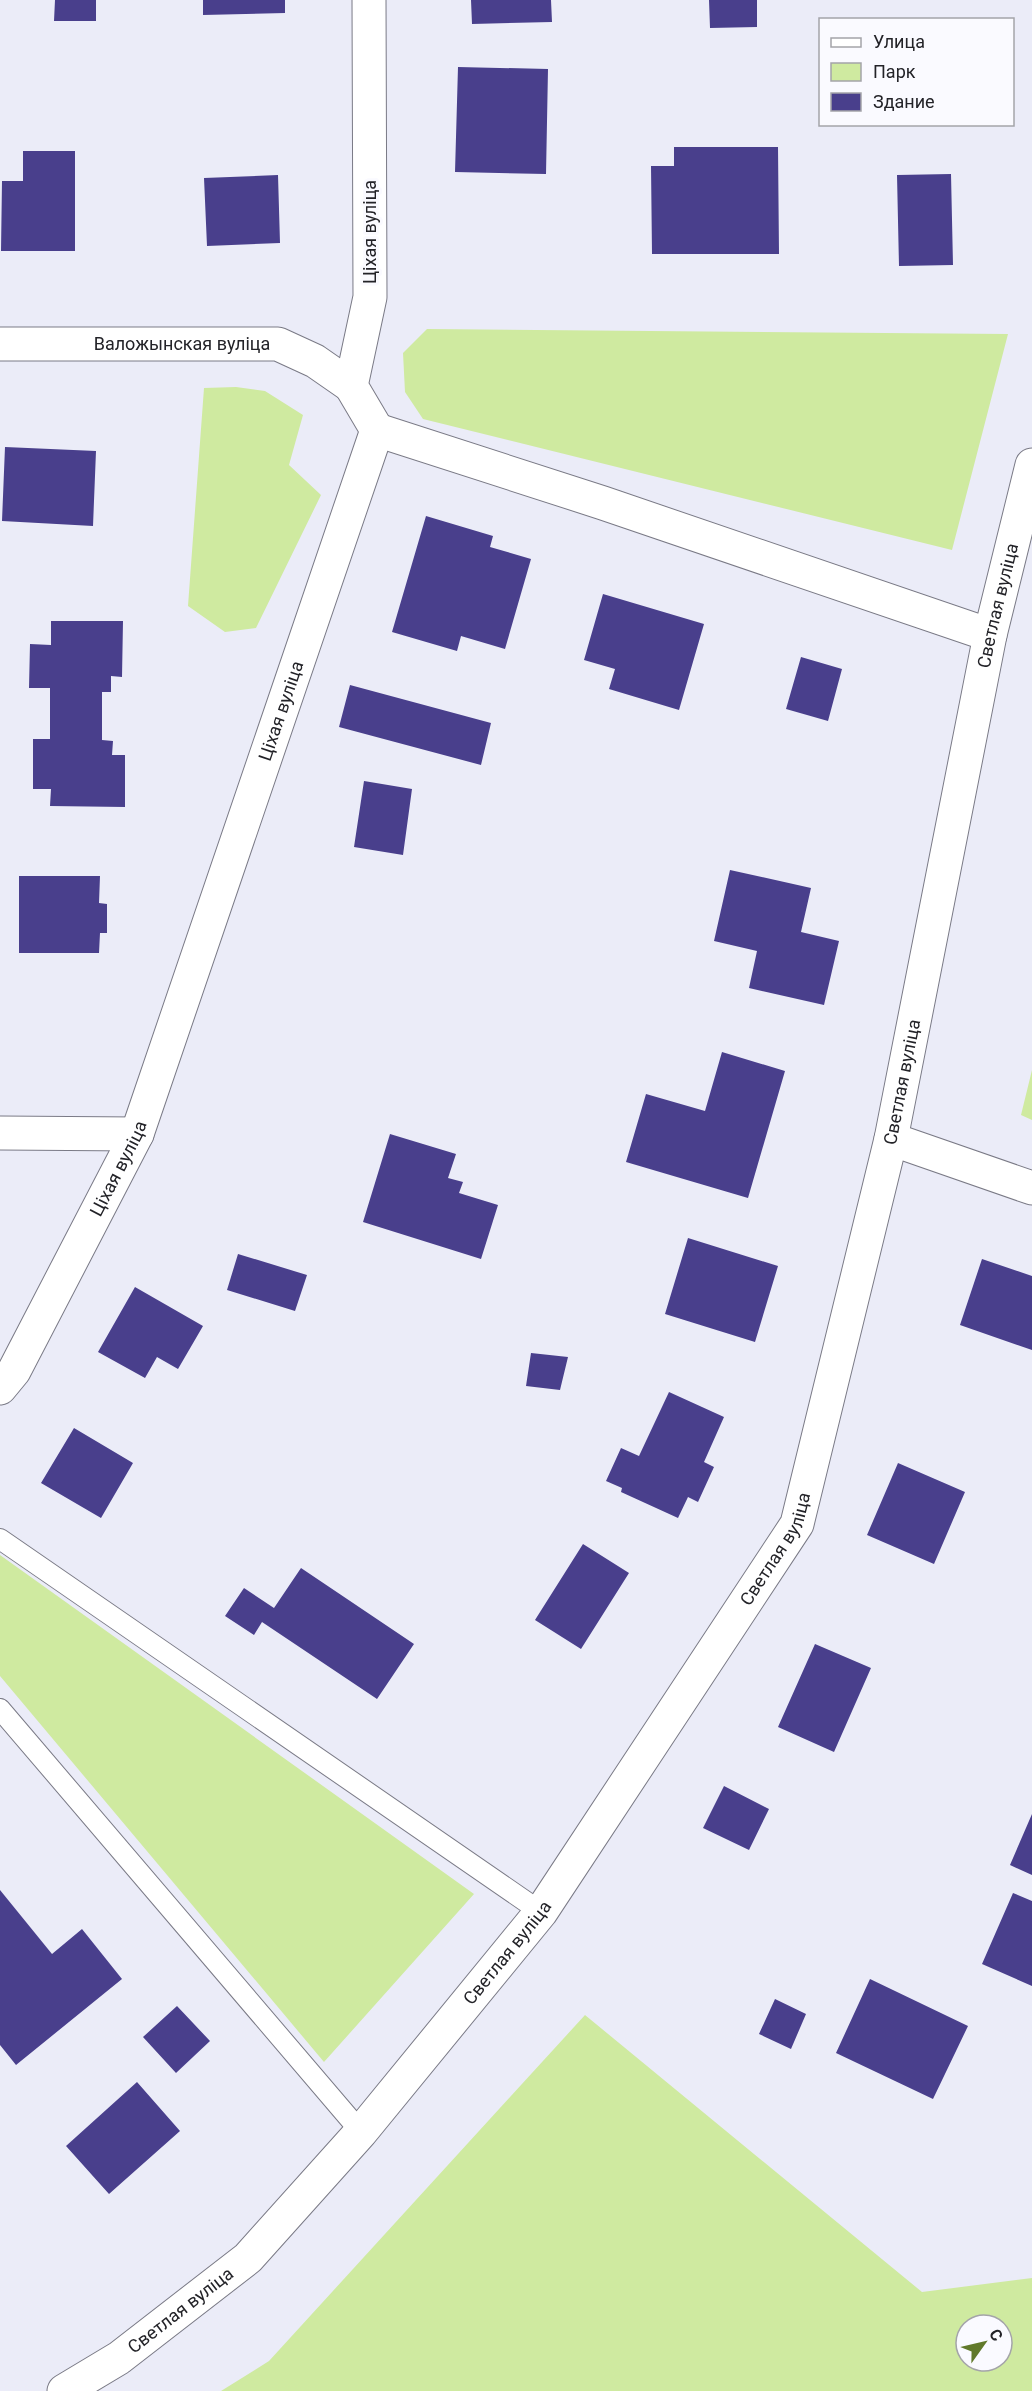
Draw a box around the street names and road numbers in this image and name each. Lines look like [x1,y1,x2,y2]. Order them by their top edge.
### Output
street label: Ціхая вуліца [359,180,380,284]
street label: Валожынская вуліца [94,333,270,354]
street label: Светлая вуліца [973,541,1022,670]
street label: Ціхая вуліца [254,658,308,764]
street label: Светлая вуліца [879,1017,924,1147]
street label: Ціхая вуліца [85,1118,151,1220]
street label: Светлая вуліца [735,1490,814,1609]
street label: Светлая вуліца [459,1897,555,2009]
street label: Светлая вуліца [123,2263,237,2357]

